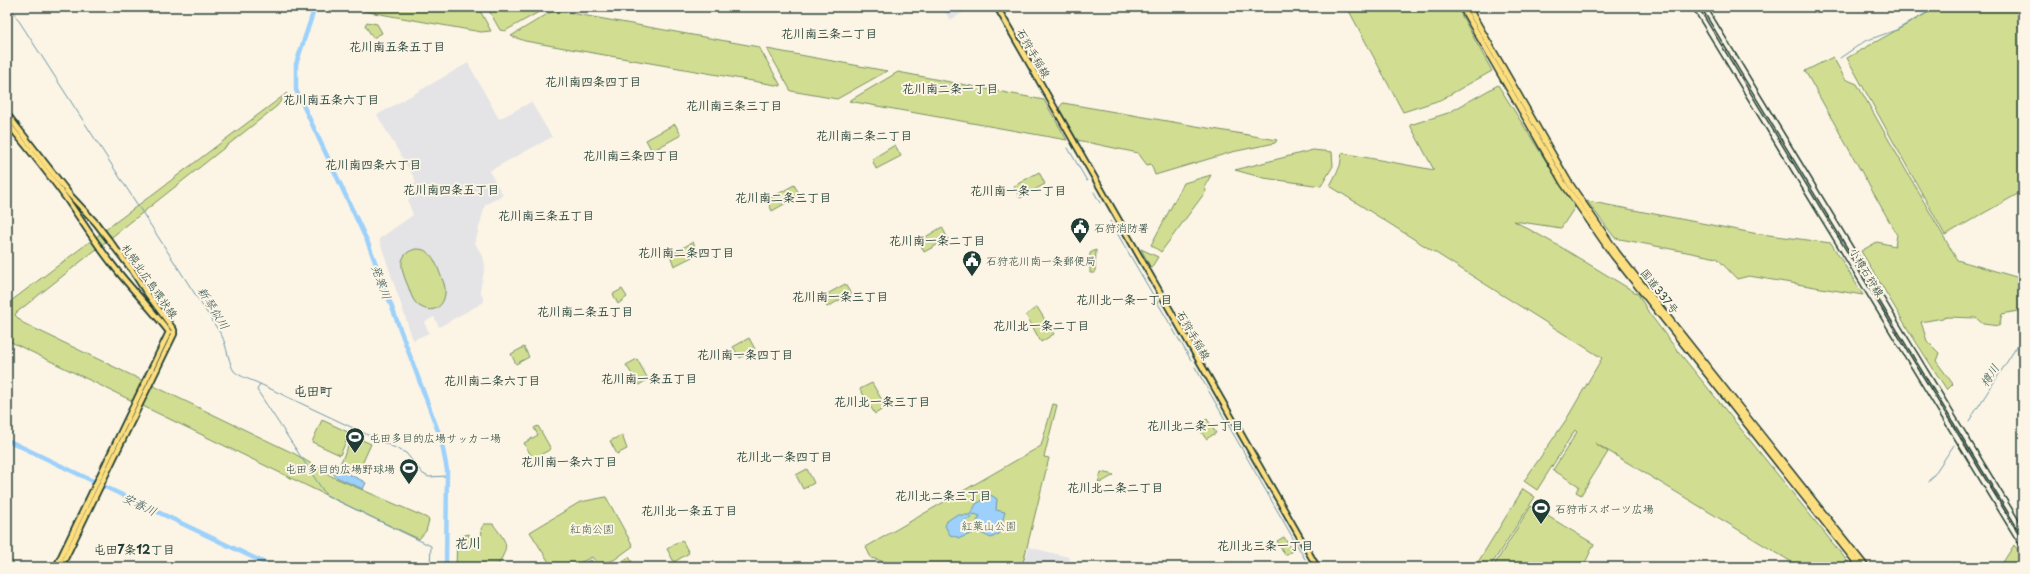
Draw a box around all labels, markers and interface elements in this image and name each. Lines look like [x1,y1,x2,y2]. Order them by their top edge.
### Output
district label: 花川南三条二丁目 [781,24,877,42]
street label: 石狩手稲線 [1013,25,1055,81]
district label: 花川南五条五丁目 [349,37,445,55]
district label: 花川南四条四丁目 [545,72,641,90]
district label: 花川南二条一丁目 [902,79,998,97]
district label: 花川南五条六丁目 [283,90,379,108]
district label: 花川南三条三丁目 [686,96,782,114]
district label: 花川南二条二丁目 [816,126,912,144]
district label: 花川南三条四丁目 [583,146,679,164]
district label: 花川南四条六丁目 [325,155,421,173]
district label: 花川南四条五丁目 [403,180,499,198]
district label: 花川南一条一丁目 [970,181,1066,199]
district label: 花川南二条三丁目 [735,188,831,206]
district label: 花川南三条五丁目 [498,206,594,224]
public building icon: 石狩消防署 [1069,216,1091,244]
place label: 石狩消防署 [1094,219,1149,236]
district label: 花川南一条二丁目 [889,231,985,249]
street label: 札幌北広島環状線 [118,240,182,322]
district label: 花川南二条四丁目 [638,243,734,261]
street label: 小樽石狩線 [1846,244,1888,300]
public building icon: 石狩花川南一条郵便局 [961,249,983,277]
place label: 石狩花川南一条郵便局 [986,252,1096,269]
water label: 発寒川 [367,262,397,302]
street label: 国道337号 [1637,265,1683,317]
water label: 新琴似川 [194,283,234,333]
district label: 花川南一条三丁目 [792,287,888,305]
district label: 花川北一条一丁目 [1076,290,1172,308]
district label: 花川南二条五丁目 [537,302,633,320]
street label: 石狩手稲線 [1173,307,1215,363]
district label: 花川北一条二丁目 [993,316,1089,334]
district label: 花川南一条四丁目 [697,345,793,363]
water label: 樽川 [1975,360,2003,390]
district label: 花川南一条五丁目 [601,369,697,387]
district label: 花川南二条六丁目 [444,371,540,389]
district label: 屯田町 [293,381,333,400]
district label: 花川北一条三丁目 [834,392,930,410]
district label: 花川北二条一丁目 [1147,416,1243,434]
sports icon: 屯田多目的広場サッカー場 [344,426,366,454]
place label: 屯田多目的広場サッカー場 [369,429,501,446]
district label: 花川北一条四丁目 [736,447,832,465]
district label: 花川南一条六丁目 [521,452,617,470]
sports icon: 屯田多目的広場野球場 [398,457,420,485]
place label: 屯田多目的広場野球場 [285,460,395,477]
district label: 花川北二条二丁目 [1067,478,1163,496]
district label: 花川北二条三丁目 [895,486,991,504]
water label: 安春川 [120,488,160,520]
sports icon: 石狩市スポーツ広場 [1530,497,1552,525]
place label: 石狩市スポーツ広場 [1555,500,1654,517]
district label: 花川北一条五丁目 [641,501,737,519]
park label: 紅葉山公園 [962,517,1017,534]
park label: 紅南公園 [570,520,614,537]
district label: 花川 [455,533,481,552]
district label: 花川北三条一丁目 [1217,536,1313,554]
district label: 屯田7条12丁目 [93,540,175,558]

